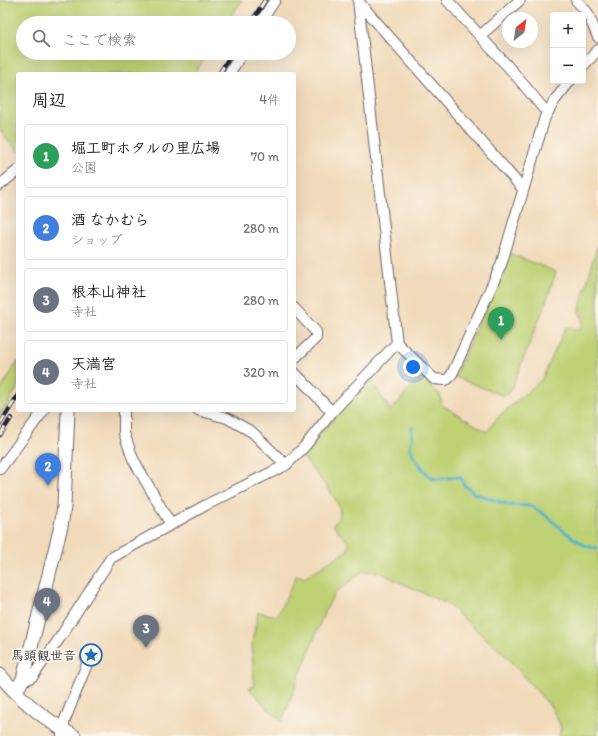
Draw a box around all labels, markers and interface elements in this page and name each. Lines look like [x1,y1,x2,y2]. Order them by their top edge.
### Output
north arrow [502,12,538,48]
map controls [550,12,586,84]
button: + [550,12,586,48]
search box [16,16,296,60]
icon: search [30,27,52,49]
text: ここで検索 [62,31,137,49]
button: − [550,48,586,84]
text: 周辺 [32,90,66,110]
text: 4件 [259,92,280,107]
text: 堀工町ホタルの里広場 [71,139,220,157]
text: 1 [43,149,49,164]
text: 70 m [251,149,279,164]
text: 公園 [71,160,97,175]
text: 酒 なかむら [71,211,149,229]
text: 2 [43,221,49,236]
text: 280 m [243,221,279,236]
text: ショップ [71,232,122,247]
text: 根本山神社 [71,283,146,301]
text: 3 [42,293,50,308]
text: 280 m [243,293,279,308]
text: 寺社 [71,304,97,319]
pin: 1 [488,307,514,340]
text: 天満宮 [71,355,116,373]
your location [403,357,423,377]
text: 4 [42,365,50,380]
text: 320 m [243,365,279,380]
text: 寺社 [71,376,97,391]
pin: 2 [35,453,61,486]
pin: 4 [34,588,60,621]
pin: 3 [133,615,159,648]
place icon: 馬頭観世音 [78,642,104,668]
place label: 馬頭観世音 [11,648,76,663]

